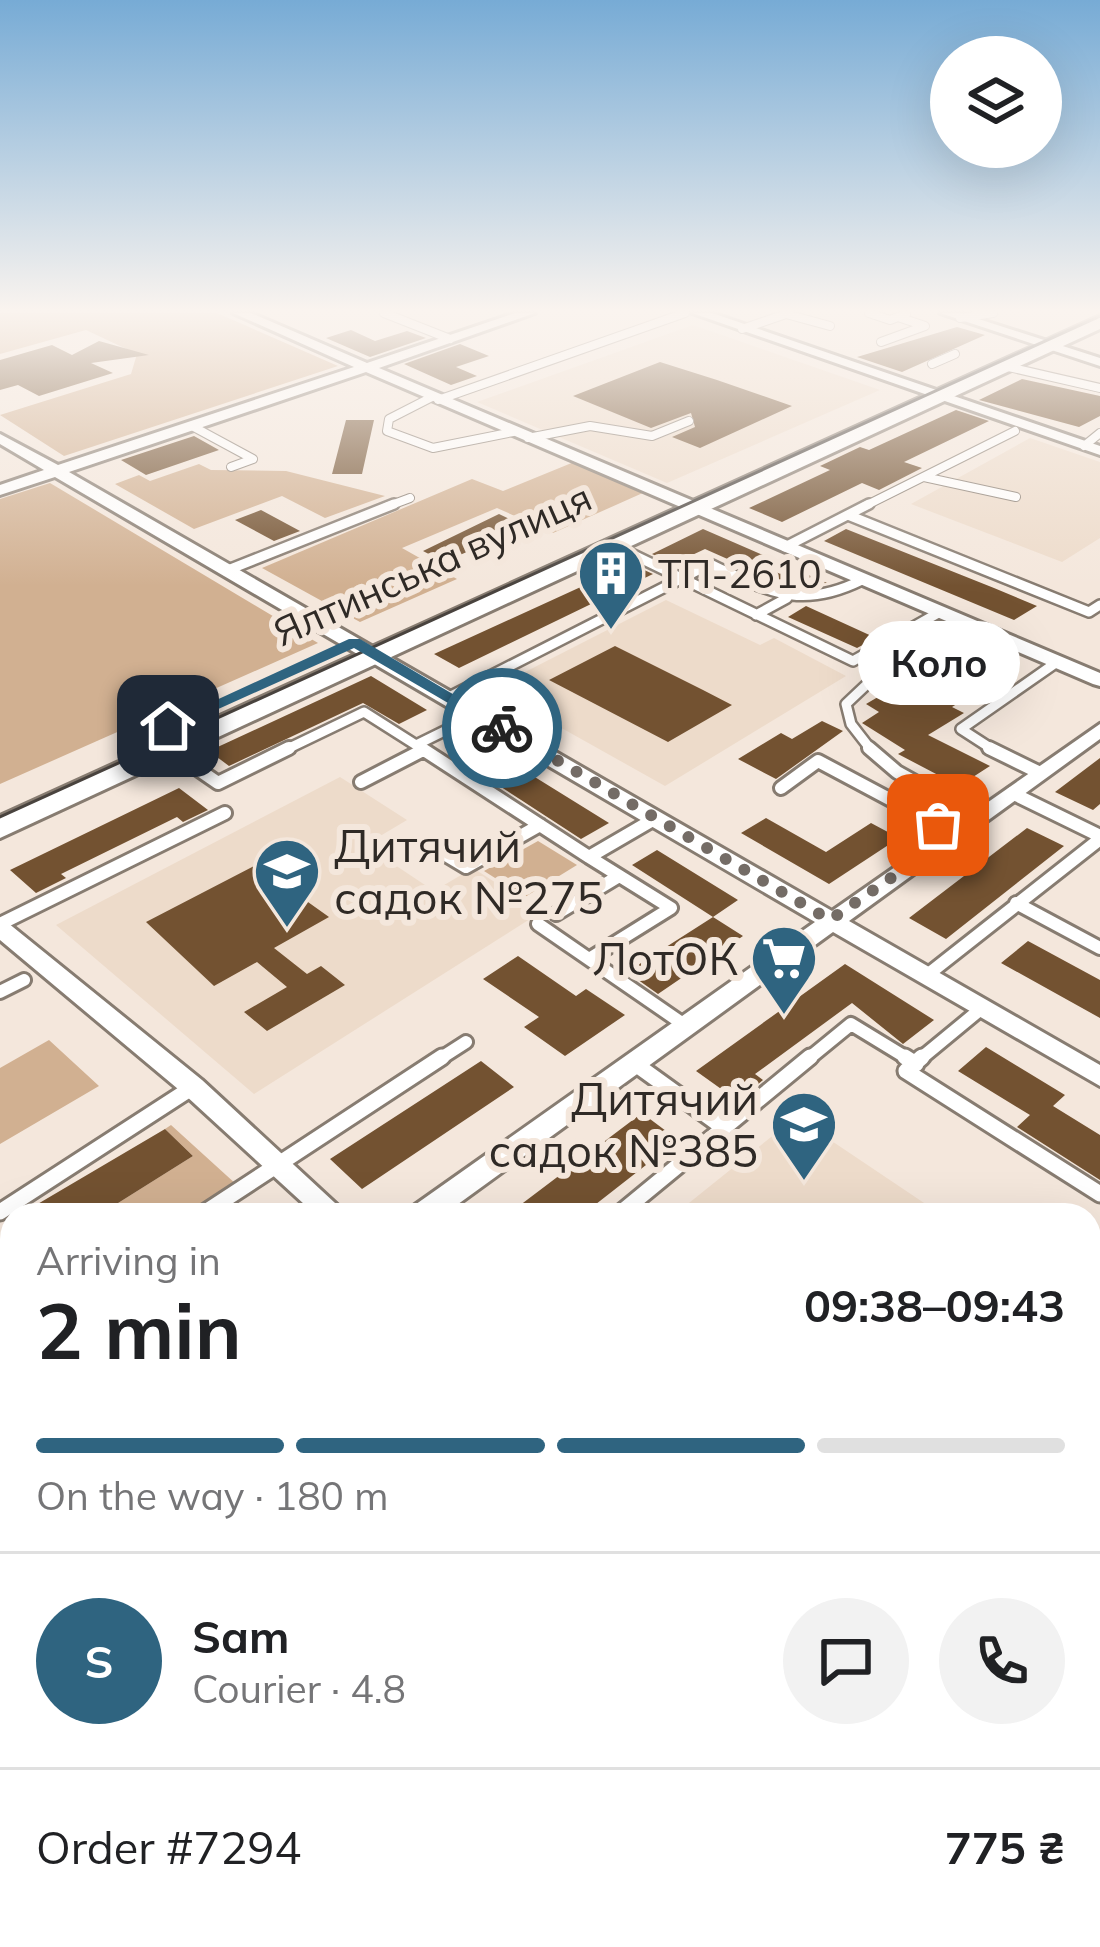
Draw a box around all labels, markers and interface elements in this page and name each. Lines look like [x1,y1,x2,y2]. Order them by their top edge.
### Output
map controls [930,36,1062,168]
button: layers [930,36,1062,168]
street label: Ялтинська вулиця [265,472,599,656]
building icon: ТП-2610 [576,538,646,632]
place label: ТП-2610 [658,549,822,598]
callout: Коло [857,621,1019,705]
text: Коло [890,638,988,687]
courier [442,668,562,788]
pin [117,675,219,777]
icon: home [135,693,201,759]
icon: bike [469,695,535,761]
pin [887,774,989,876]
icon: bag [905,792,971,858]
place label: Дитячий садок №275 [334,817,604,925]
school or university icon: Дитячий садок №275 [252,836,322,930]
supermarket icon: ЛотОК [749,923,819,1017]
place label: ЛотОК [593,930,738,986]
place label: Дитячий садок №385 [488,1070,758,1178]
school or university icon: Дитячий садок №385 [769,1089,839,1183]
text: Arriving in [36,1236,221,1285]
text: 09:38–09:43 [804,1277,1065,1333]
text: 2 min [36,1281,242,1379]
text: On the way · 180 m [36,1471,388,1520]
button: chat [783,1598,909,1724]
button: phone [939,1598,1065,1724]
text: Sam [192,1608,289,1664]
text: S [84,1633,114,1689]
text: Courier · 4.8 [192,1664,406,1713]
text: Order #7294 [36,1819,301,1875]
text: 775 ₴ [945,1819,1065,1875]

